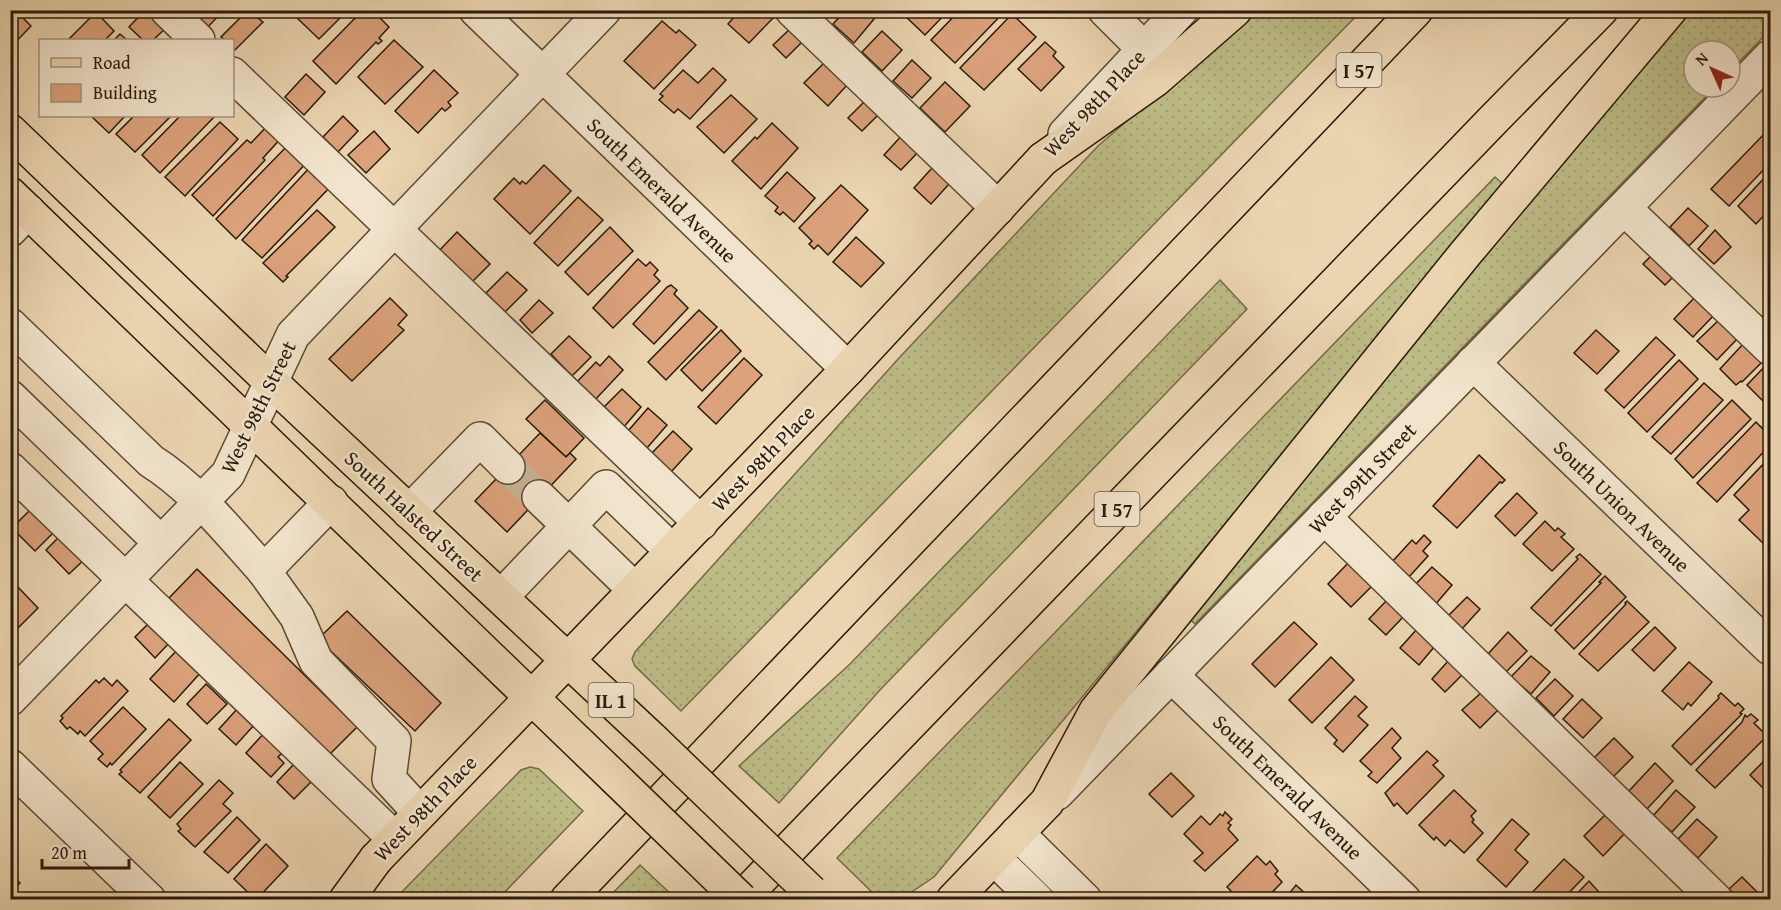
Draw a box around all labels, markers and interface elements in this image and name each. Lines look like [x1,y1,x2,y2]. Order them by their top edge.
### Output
legend [39,39,234,117]
north arrow [1682,39,1742,99]
street label: West 98th Place [1036,42,1152,164]
text: N [1689,46,1714,71]
text: Road [93,49,131,76]
road number: I 57 [1336,53,1382,87]
text: Building [93,79,157,106]
street label: South Emerald Avenue [580,110,744,270]
street label: West 98th Street [212,335,304,479]
street label: West 98th Place [704,398,822,518]
street label: West 99th Street [1301,415,1424,541]
street label: South Union Avenue [1547,433,1697,580]
street label: South Halsted Street [337,443,491,589]
road number: I 57 [1094,492,1140,526]
road number: IL 1 [588,683,634,717]
street label: South Emerald Avenue [1206,707,1370,867]
street label: West 98th Place [366,748,484,868]
scale bar [42,832,129,870]
text: 20 m [51,839,87,866]

